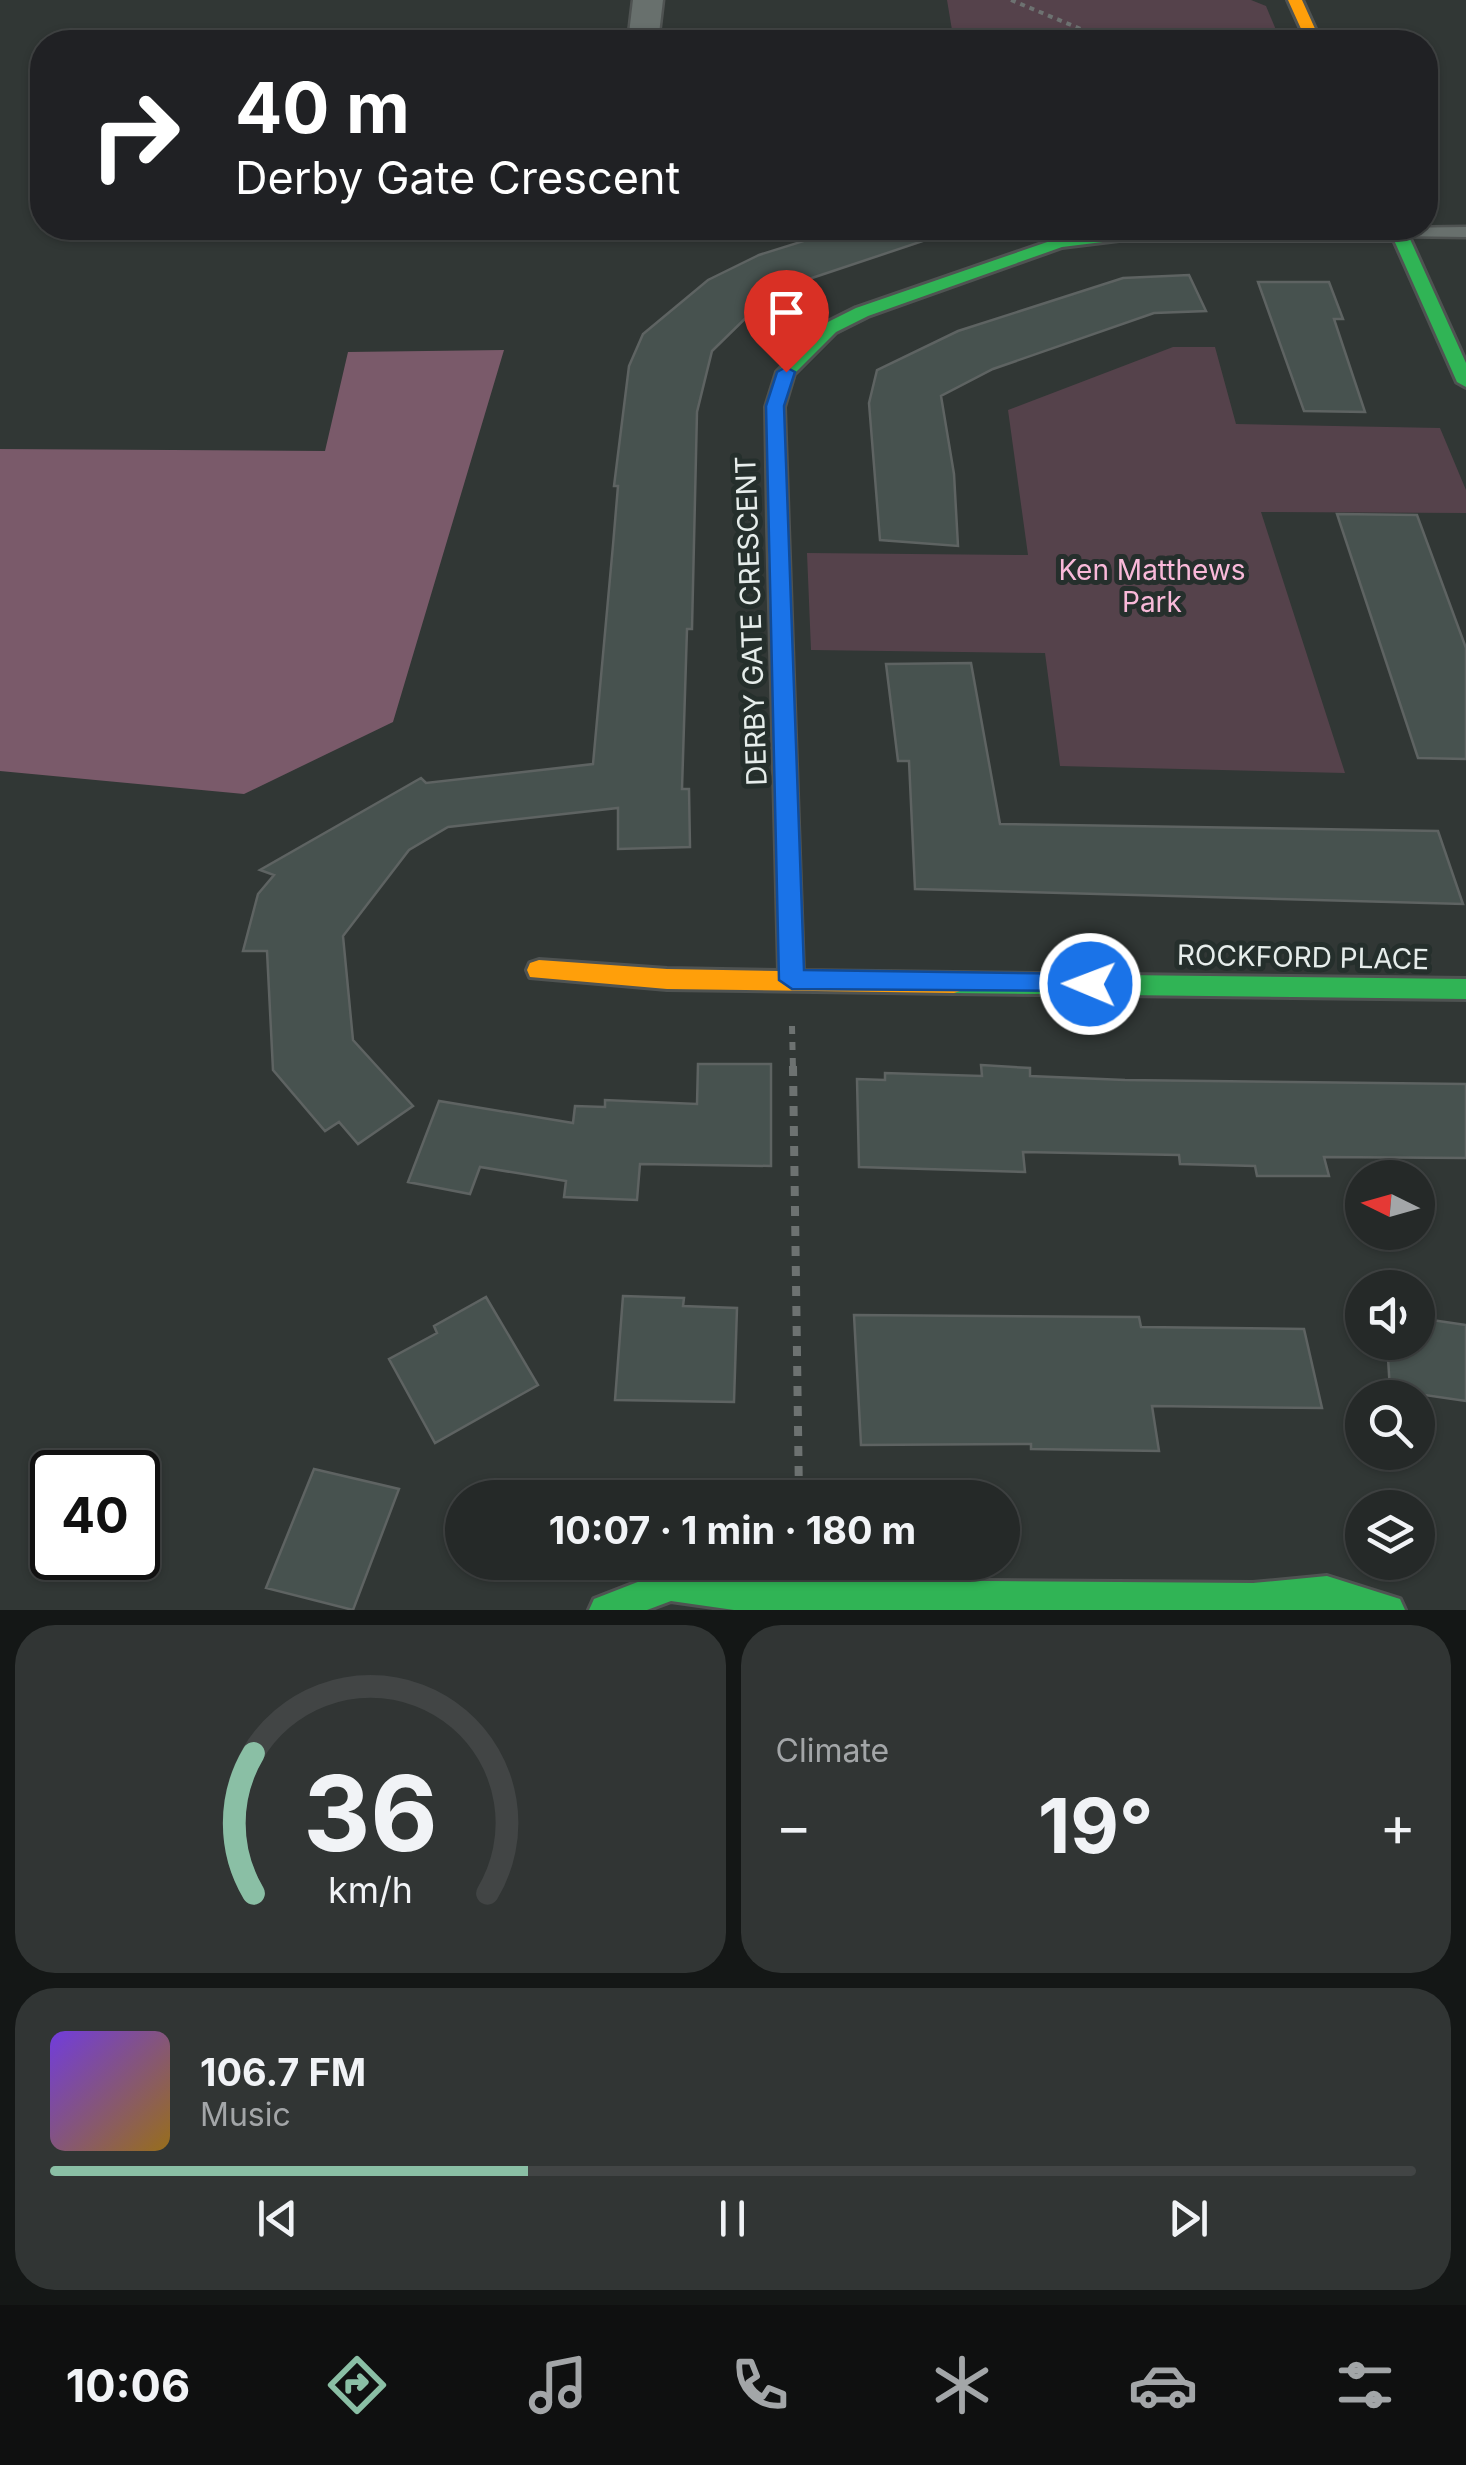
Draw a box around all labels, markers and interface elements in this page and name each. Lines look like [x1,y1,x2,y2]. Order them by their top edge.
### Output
text: 40 m [235,65,410,150]
icon: right [70,70,200,200]
text: Derby Gate Crescent [235,150,680,205]
pin [744,270,829,373]
icon: arrive [759,285,814,340]
street label: DERBY GATE CRESCENT [728,456,774,786]
park label: Ken Matthews Park [1058,553,1246,619]
position arrow [1038,932,1142,1036]
street label: ROCKFORD PLACE [1177,938,1429,976]
north arrow [1345,1160,1435,1250]
map controls [1345,1160,1435,1580]
button: sound [1345,1270,1435,1360]
button: search [1345,1380,1435,1470]
speed limit sign: 40 [30,1450,160,1580]
button: layers [1345,1490,1435,1580]
text: 10:07 · 1 min · 180 m [549,1507,916,1553]
text: Climate [776,1731,889,1770]
text: 36 [303,1750,438,1876]
text: 19° [1038,1780,1154,1871]
text: − [776,1793,812,1859]
text: + [1380,1793,1416,1859]
text: km/h [328,1868,413,1912]
text: 106.7 FM [200,2049,366,2095]
text: Music [200,2095,291,2134]
icon: previous [250,2191,305,2246]
icon: pause [705,2191,760,2246]
icon: next [1161,2191,1216,2246]
icon: directions [322,2350,392,2420]
icon: music [523,2350,593,2420]
icon: phone [725,2350,795,2420]
icon: climate [927,2350,997,2420]
icon: car [1128,2350,1198,2420]
icon: filters [1330,2350,1400,2420]
text: 10:06 [66,2358,190,2413]

